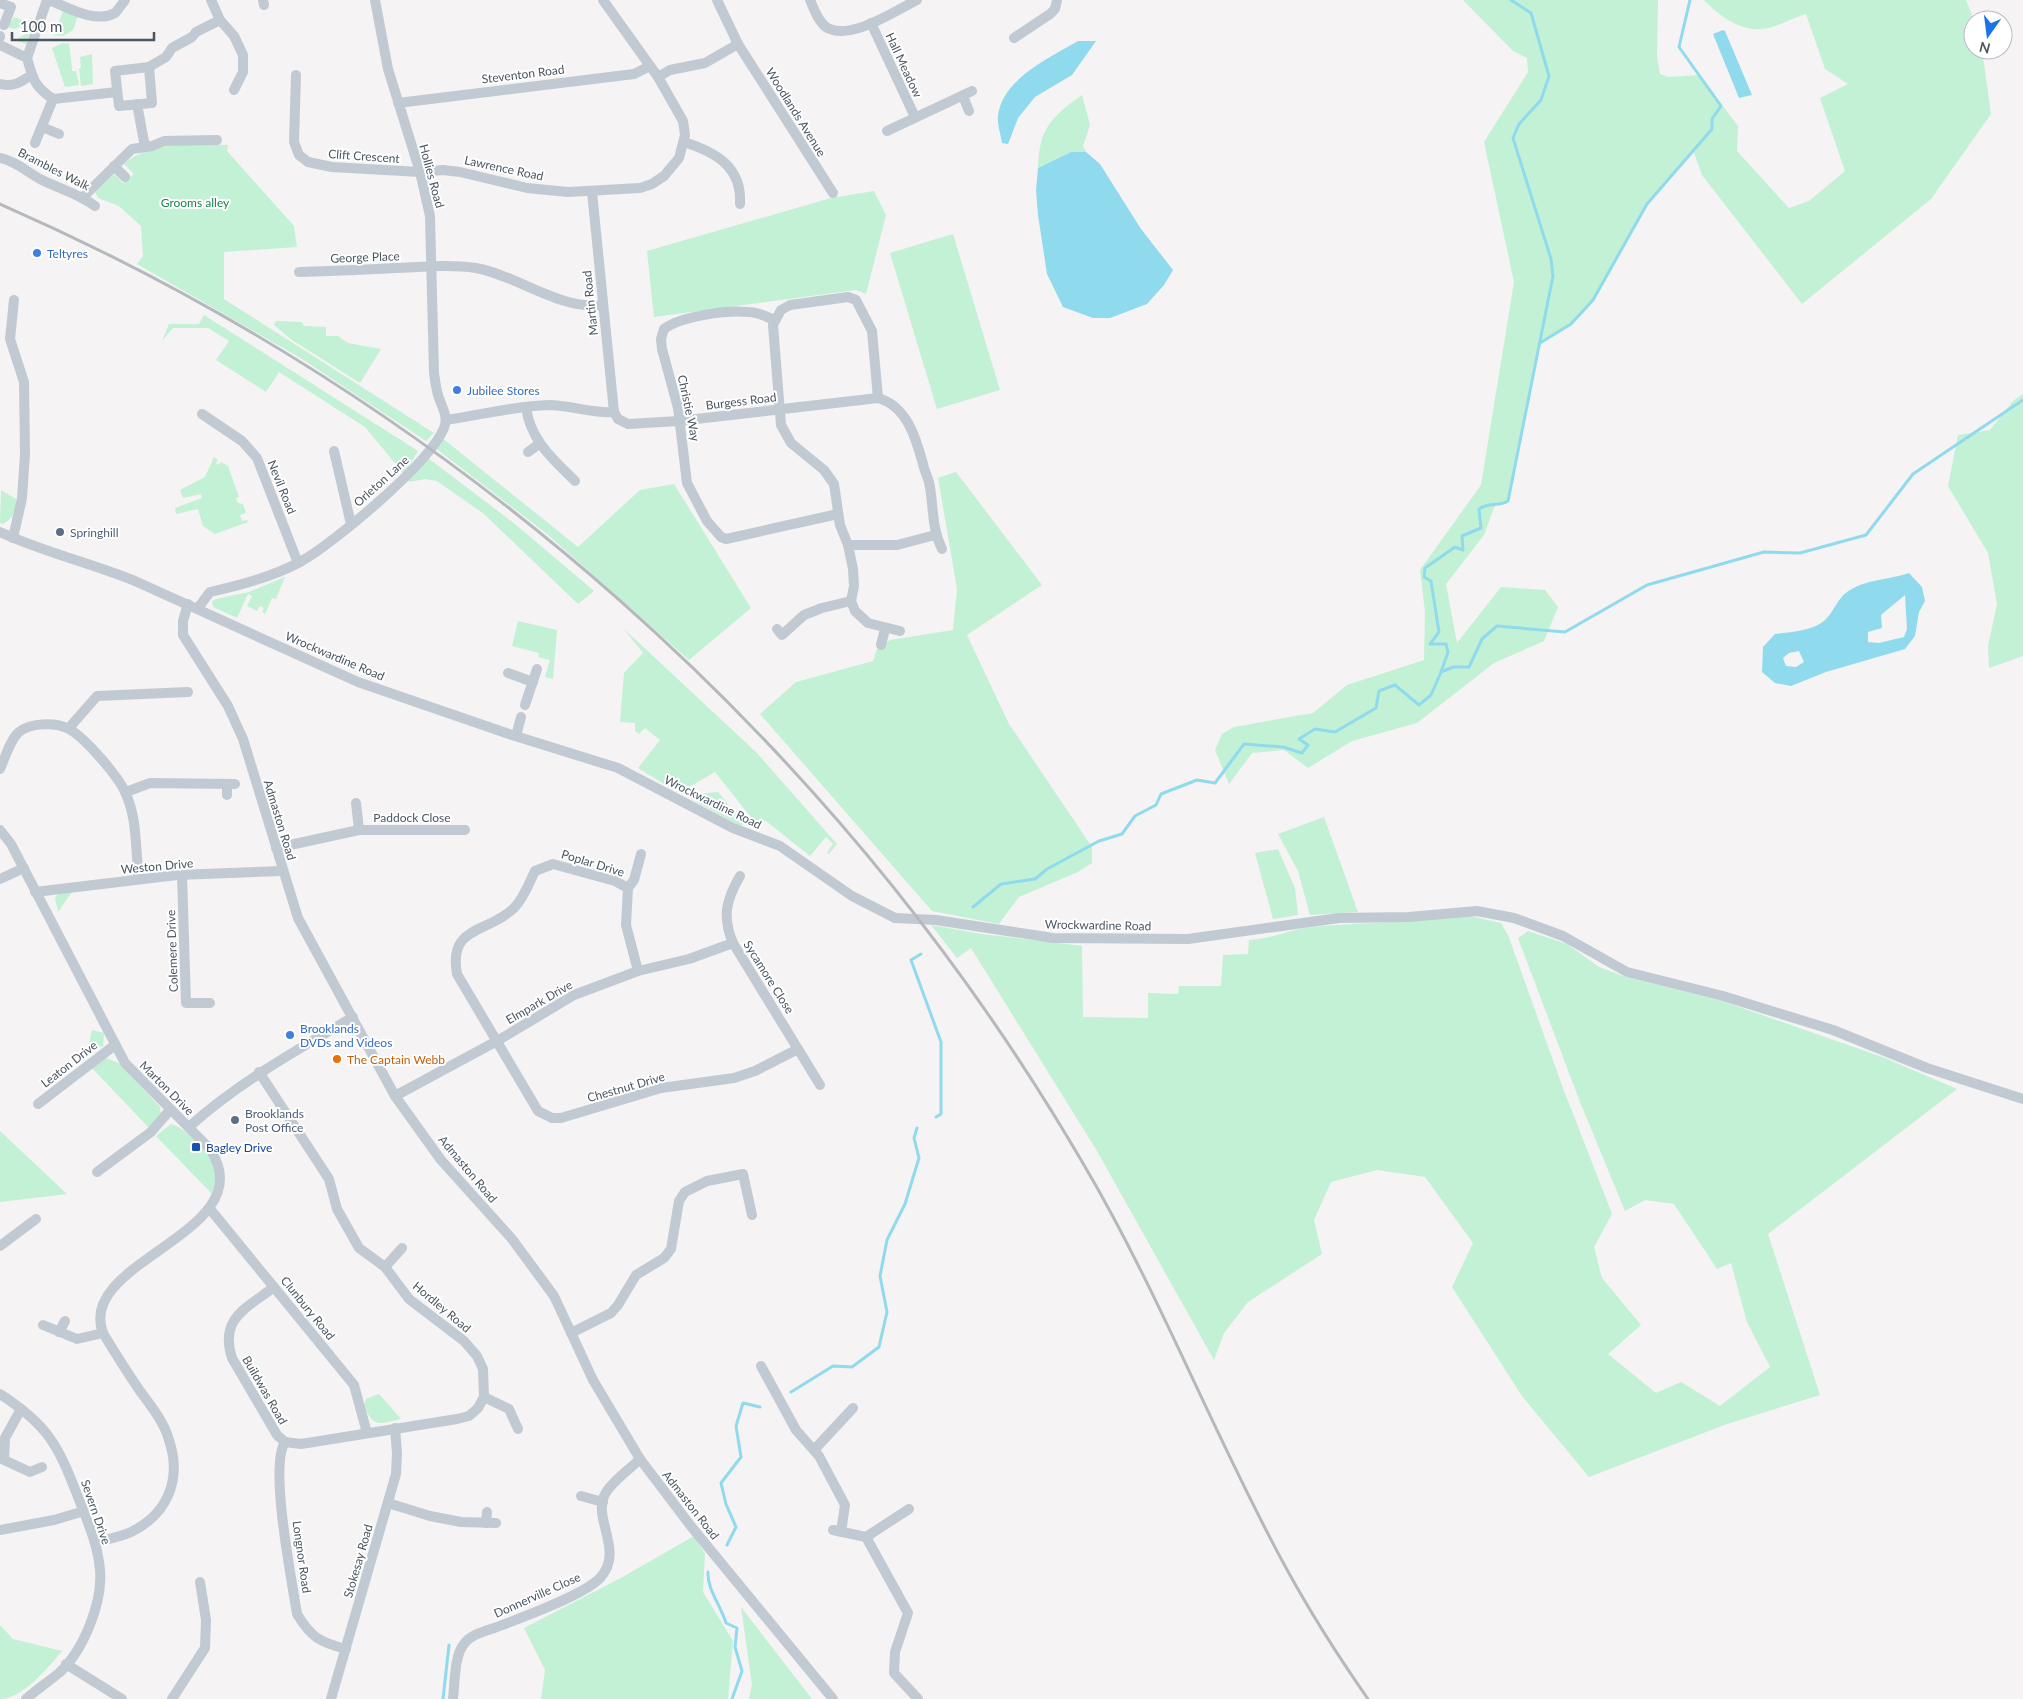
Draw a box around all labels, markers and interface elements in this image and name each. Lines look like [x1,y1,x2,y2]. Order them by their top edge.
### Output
scale bar [12,10,155,42]
north arrow [1963,10,2013,60]
text: 100 m [20,17,62,35]
street label: Hall Meadow [882,30,926,100]
text: N [1977,39,1992,58]
street label: Steventon Road [481,61,565,87]
street label: Woodlands Avenue [763,65,829,159]
street label: Hollies Road [416,142,448,210]
street label: Brambles Walk [16,145,93,194]
street label: Clift Crescent [328,146,401,166]
street label: Lawrence Road [463,152,545,184]
park label: Grooms alley [161,195,230,210]
place label: Teltyres [47,246,88,261]
marker: Teltyres [31,247,43,259]
street label: George Place [330,248,400,266]
street label: Martin Road [579,270,601,336]
street label: Christie Way [675,373,704,443]
place label: Jubilee Stores [467,383,540,398]
marker: Jubilee Stores [451,384,463,396]
street label: Burgess Road [705,389,777,413]
street label: Orleton Lane [350,452,412,510]
street label: Nevil Road [264,458,300,516]
place label: Springhill [70,525,119,540]
marker: Springhill [54,526,66,538]
street label: Wrockwardine Road [283,628,387,684]
street label: Wrockwardine Road [662,772,764,832]
street label: Admaston Road [261,778,299,862]
street label: Paddock Close [373,810,451,825]
street label: Poplar Drive [560,846,626,880]
street label: Weston Drive [120,855,194,877]
street label: Colemere Drive [163,910,181,992]
street label: Wrockwardine Road [1045,917,1151,933]
street label: Sycamore Close [741,938,797,1016]
street label: Elmpark Drive [503,977,575,1027]
place label: Brooklands DVDs and Videos [300,1021,392,1050]
marker: Brooklands DVDs and Videos [284,1029,296,1041]
street label: Leaton Drive [38,1037,100,1091]
place label: The Captain Webb [347,1052,445,1067]
marker: The Captain Webb [331,1053,343,1065]
street label: Marton Drive [137,1058,197,1118]
street label: Chestnut Drive [586,1069,666,1105]
place label: Brooklands Post Office [245,1106,304,1135]
marker: Brooklands Post Office [229,1114,241,1126]
street label: Admaston Road [436,1132,500,1206]
place label: Bagley Drive [206,1140,272,1155]
marker: Bagley Drive [190,1141,202,1153]
street label: Clunbury Road [278,1273,338,1343]
street label: Hordley Road [410,1278,474,1336]
street label: Buildwas Road [239,1353,291,1427]
street label: Admaston Road [659,1468,723,1542]
street label: Severn Drive [78,1478,114,1546]
street label: Longnor Road [290,1520,314,1594]
street label: Stokesay Road [340,1522,376,1600]
street label: Donnerville Close [491,1569,583,1621]

